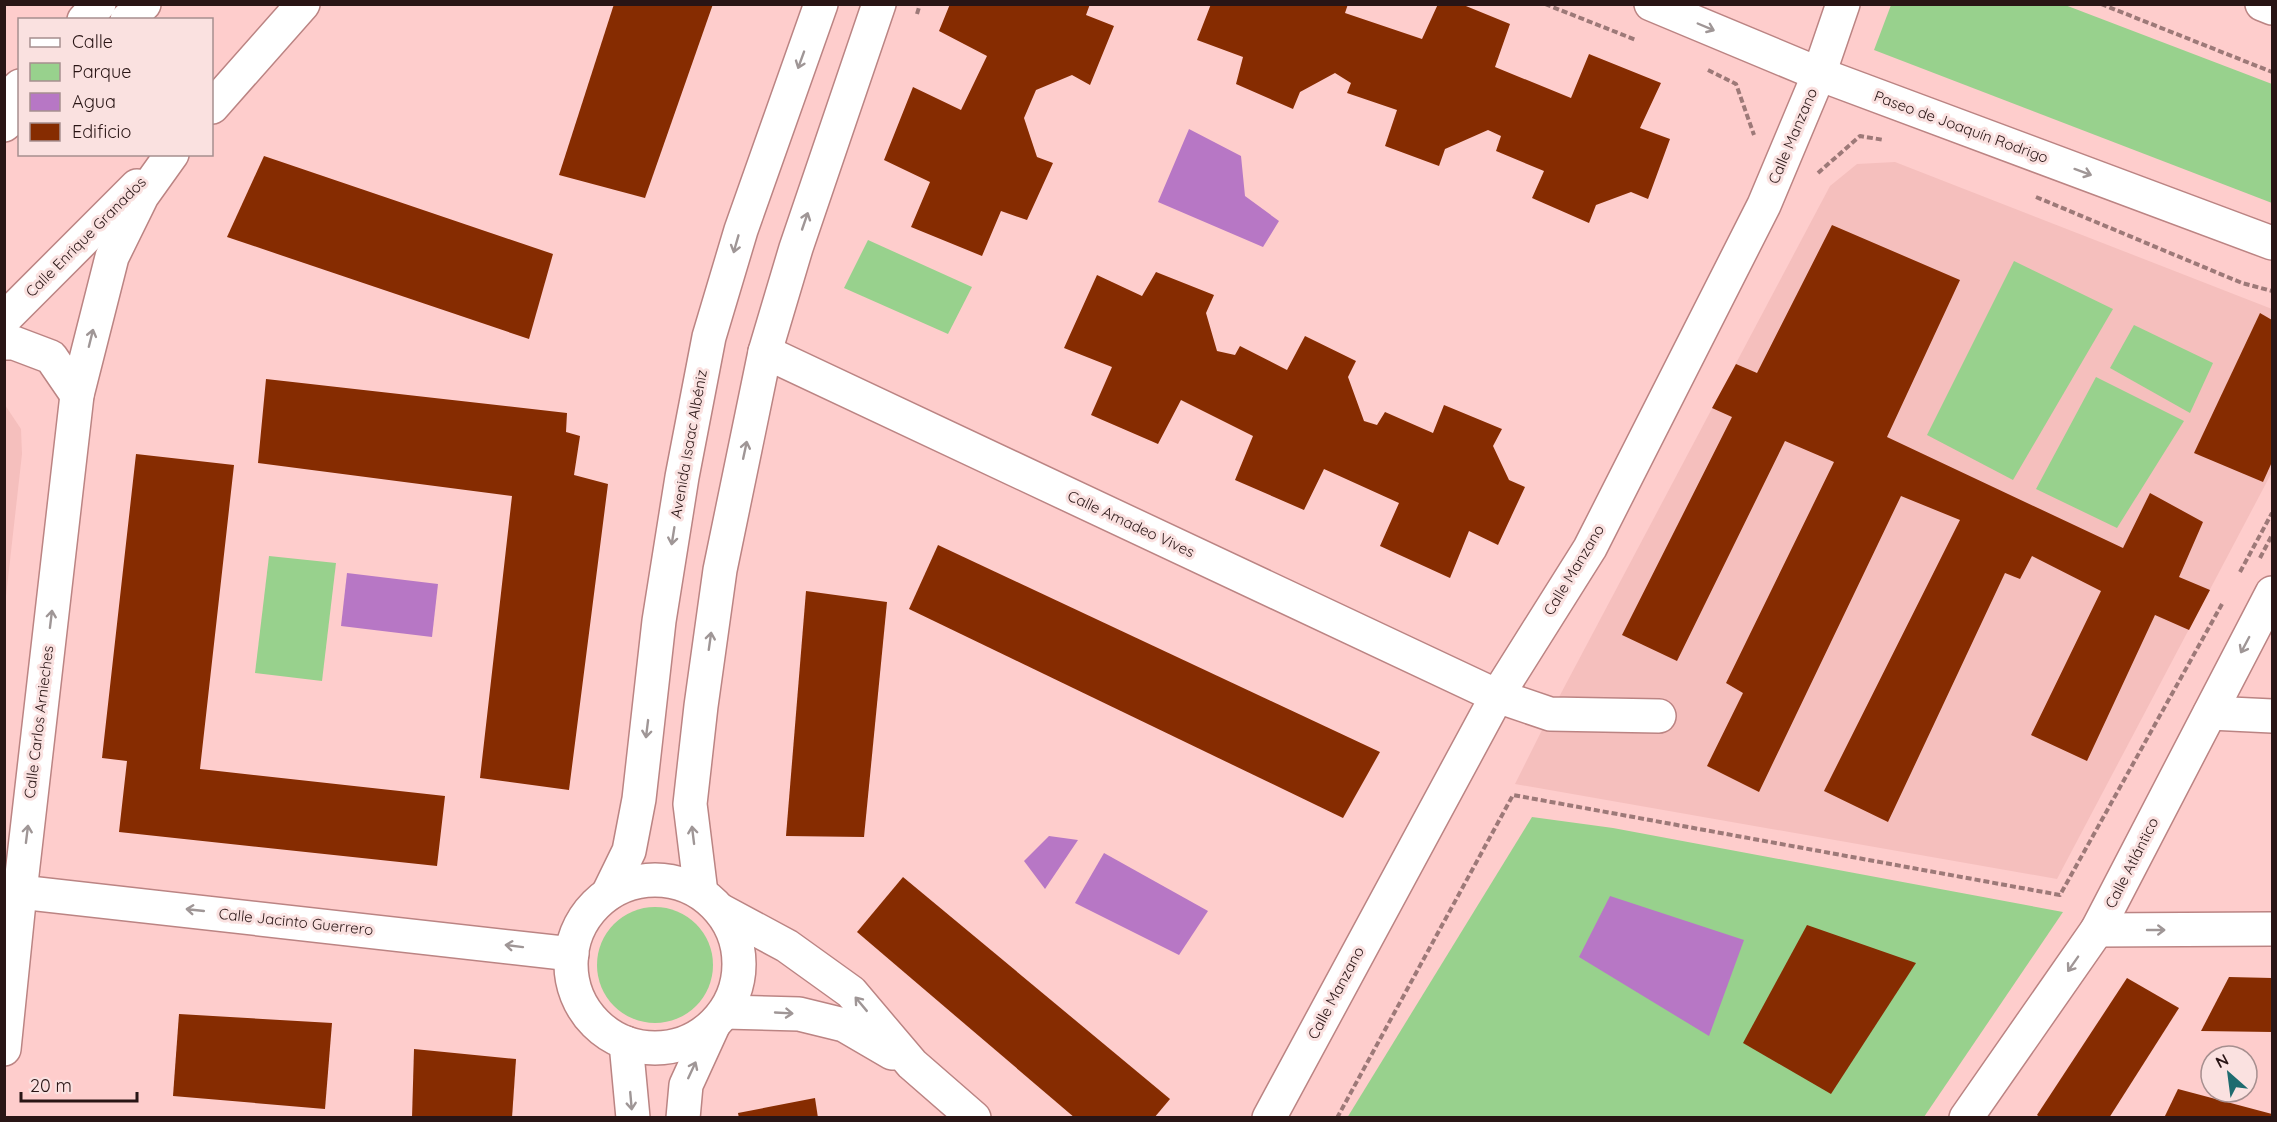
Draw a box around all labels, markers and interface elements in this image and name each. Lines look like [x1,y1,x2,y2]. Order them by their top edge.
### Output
legend [18,18,213,156]
one-way arrow [1696,22,1714,33]
text: Calle [72,30,113,53]
one-way arrow [795,50,806,68]
text: Parque [72,60,131,83]
street label: Calle Manzano [1764,85,1821,187]
street label: Paseo de Joaquín Rodrigo [1872,86,2051,167]
text: Agua [72,90,116,113]
text: Edificio [72,120,131,143]
one-way arrow [2074,168,2092,179]
street label: Calle Enrique Granados [21,172,150,301]
one-way arrow [801,212,812,231]
one-way arrow [730,234,742,253]
one-way arrow [86,329,98,348]
street label: Avenida Isaac Albéniz [666,368,711,520]
one-way arrow [740,440,751,460]
street label: Calle Amadeo Vives [1065,486,1198,561]
street label: Calle Manzano [1539,521,1608,619]
one-way arrow [667,526,678,546]
one-way arrow [46,609,57,629]
one-way arrow [704,632,715,652]
one-way arrow [2239,636,2251,654]
street label: Calle Carlos Arnieches [20,644,57,800]
one-way arrow [641,719,652,739]
street label: Calle Atlántico [2101,814,2163,911]
one-way arrow [21,824,32,844]
one-way arrow [688,825,699,845]
one-way arrow [185,904,205,915]
street label: Calle Jacinto Guerrero [218,904,374,939]
one-way arrow [2145,924,2165,936]
one-way arrow [504,941,524,952]
street label: Calle Manzano [1303,943,1368,1042]
one-way arrow [2067,956,2079,972]
one-way arrow [854,997,868,1012]
one-way arrow [773,1008,793,1019]
north arrow [2199,1044,2259,1104]
text: N [2212,1049,2232,1072]
one-way arrow [687,1062,699,1080]
scale bar [21,1065,136,1103]
text: 20 m [30,1074,72,1097]
one-way arrow [626,1091,637,1111]

